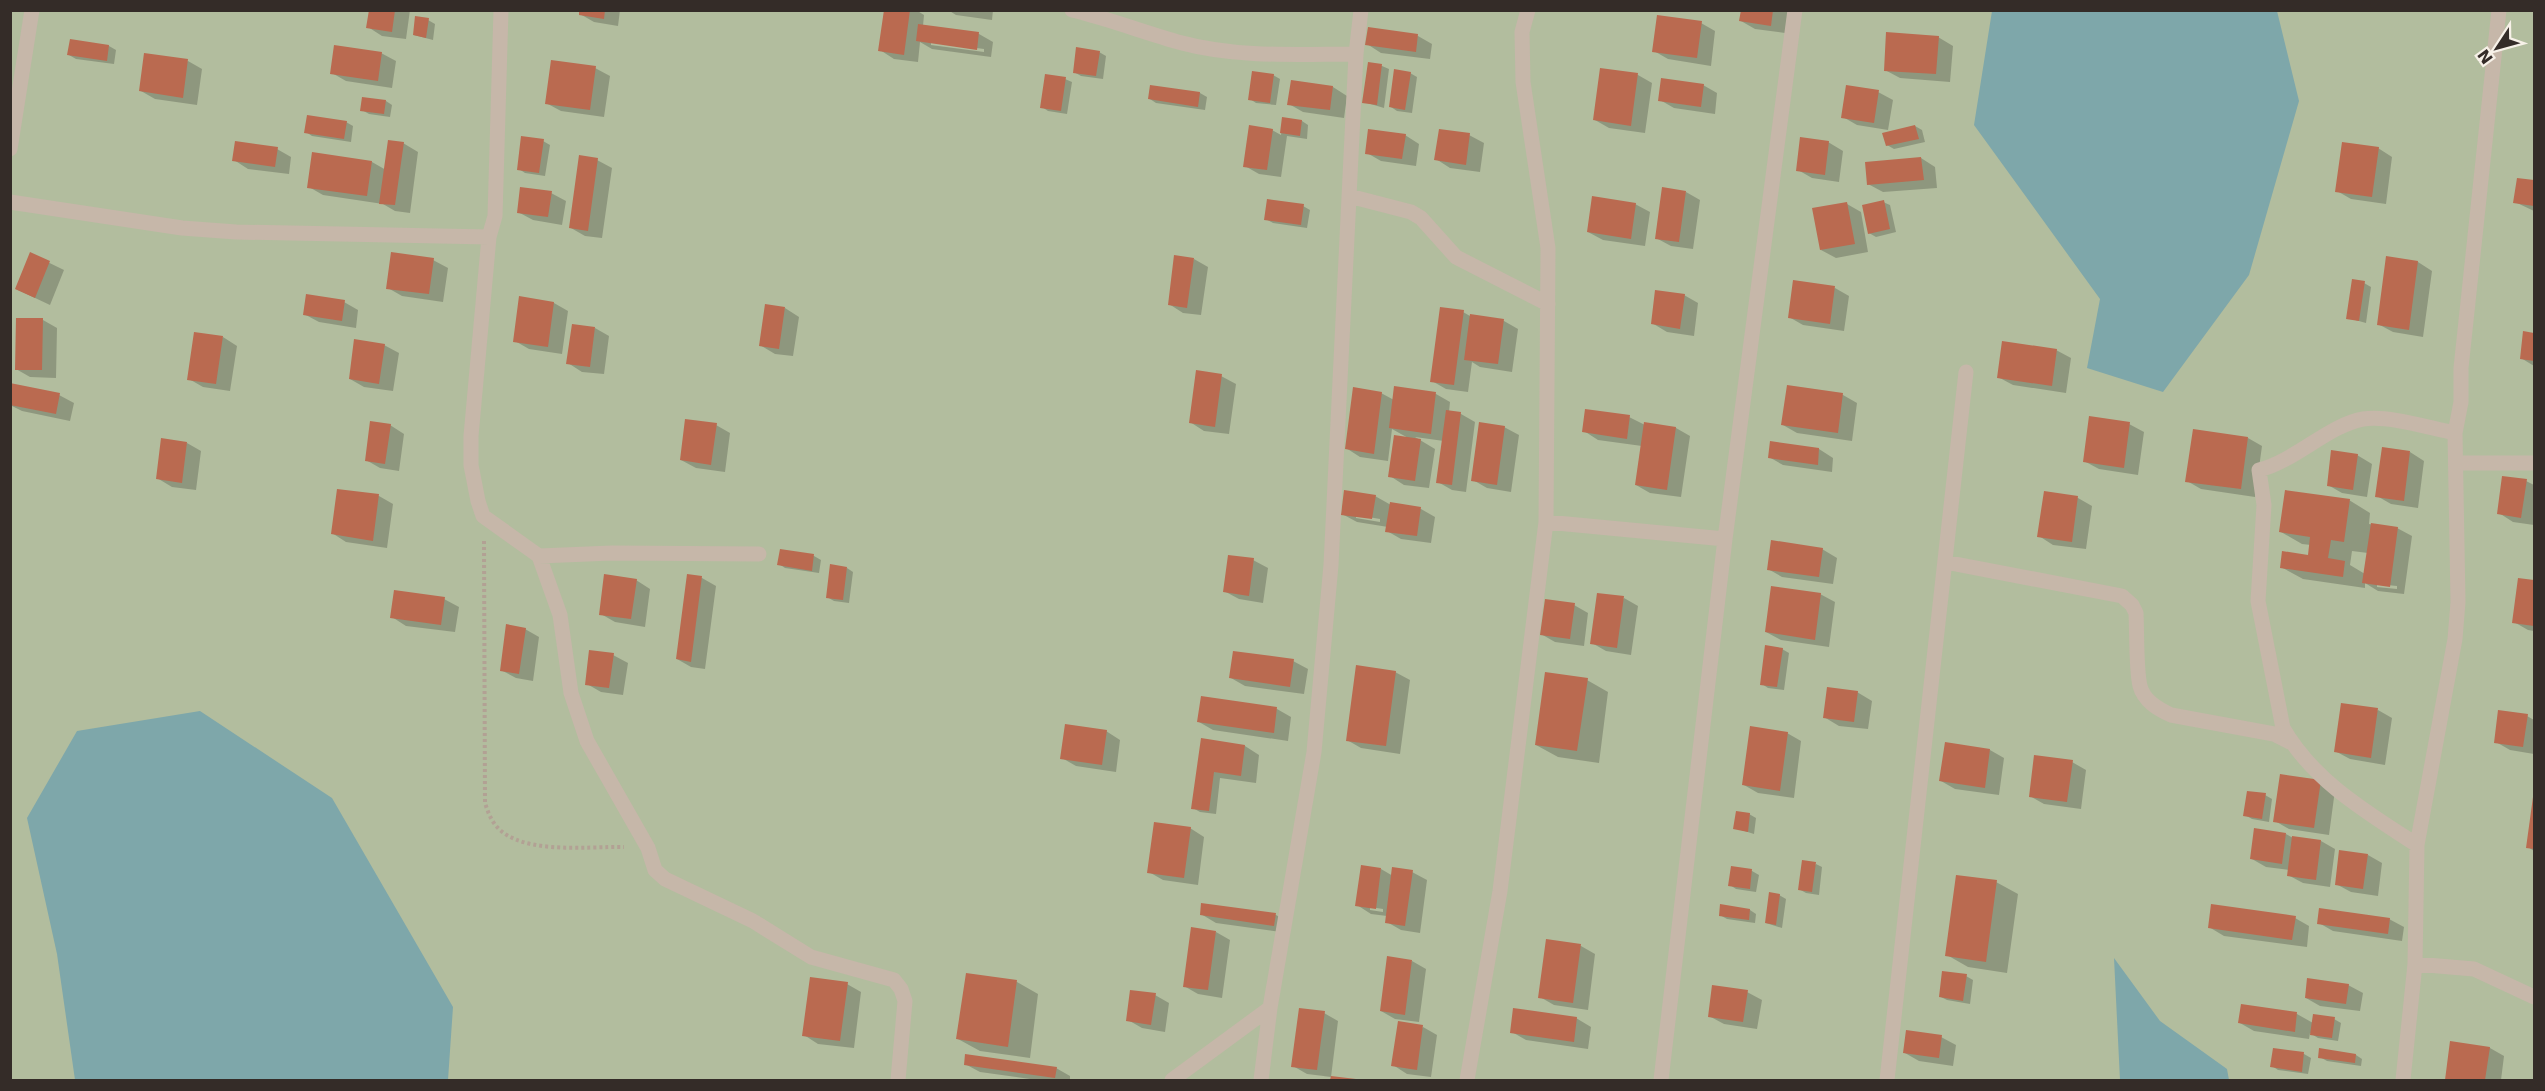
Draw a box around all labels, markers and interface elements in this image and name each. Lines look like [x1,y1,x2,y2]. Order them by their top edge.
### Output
north arrow [2467,18,2527,78]
text: N [2474,46,2497,68]

